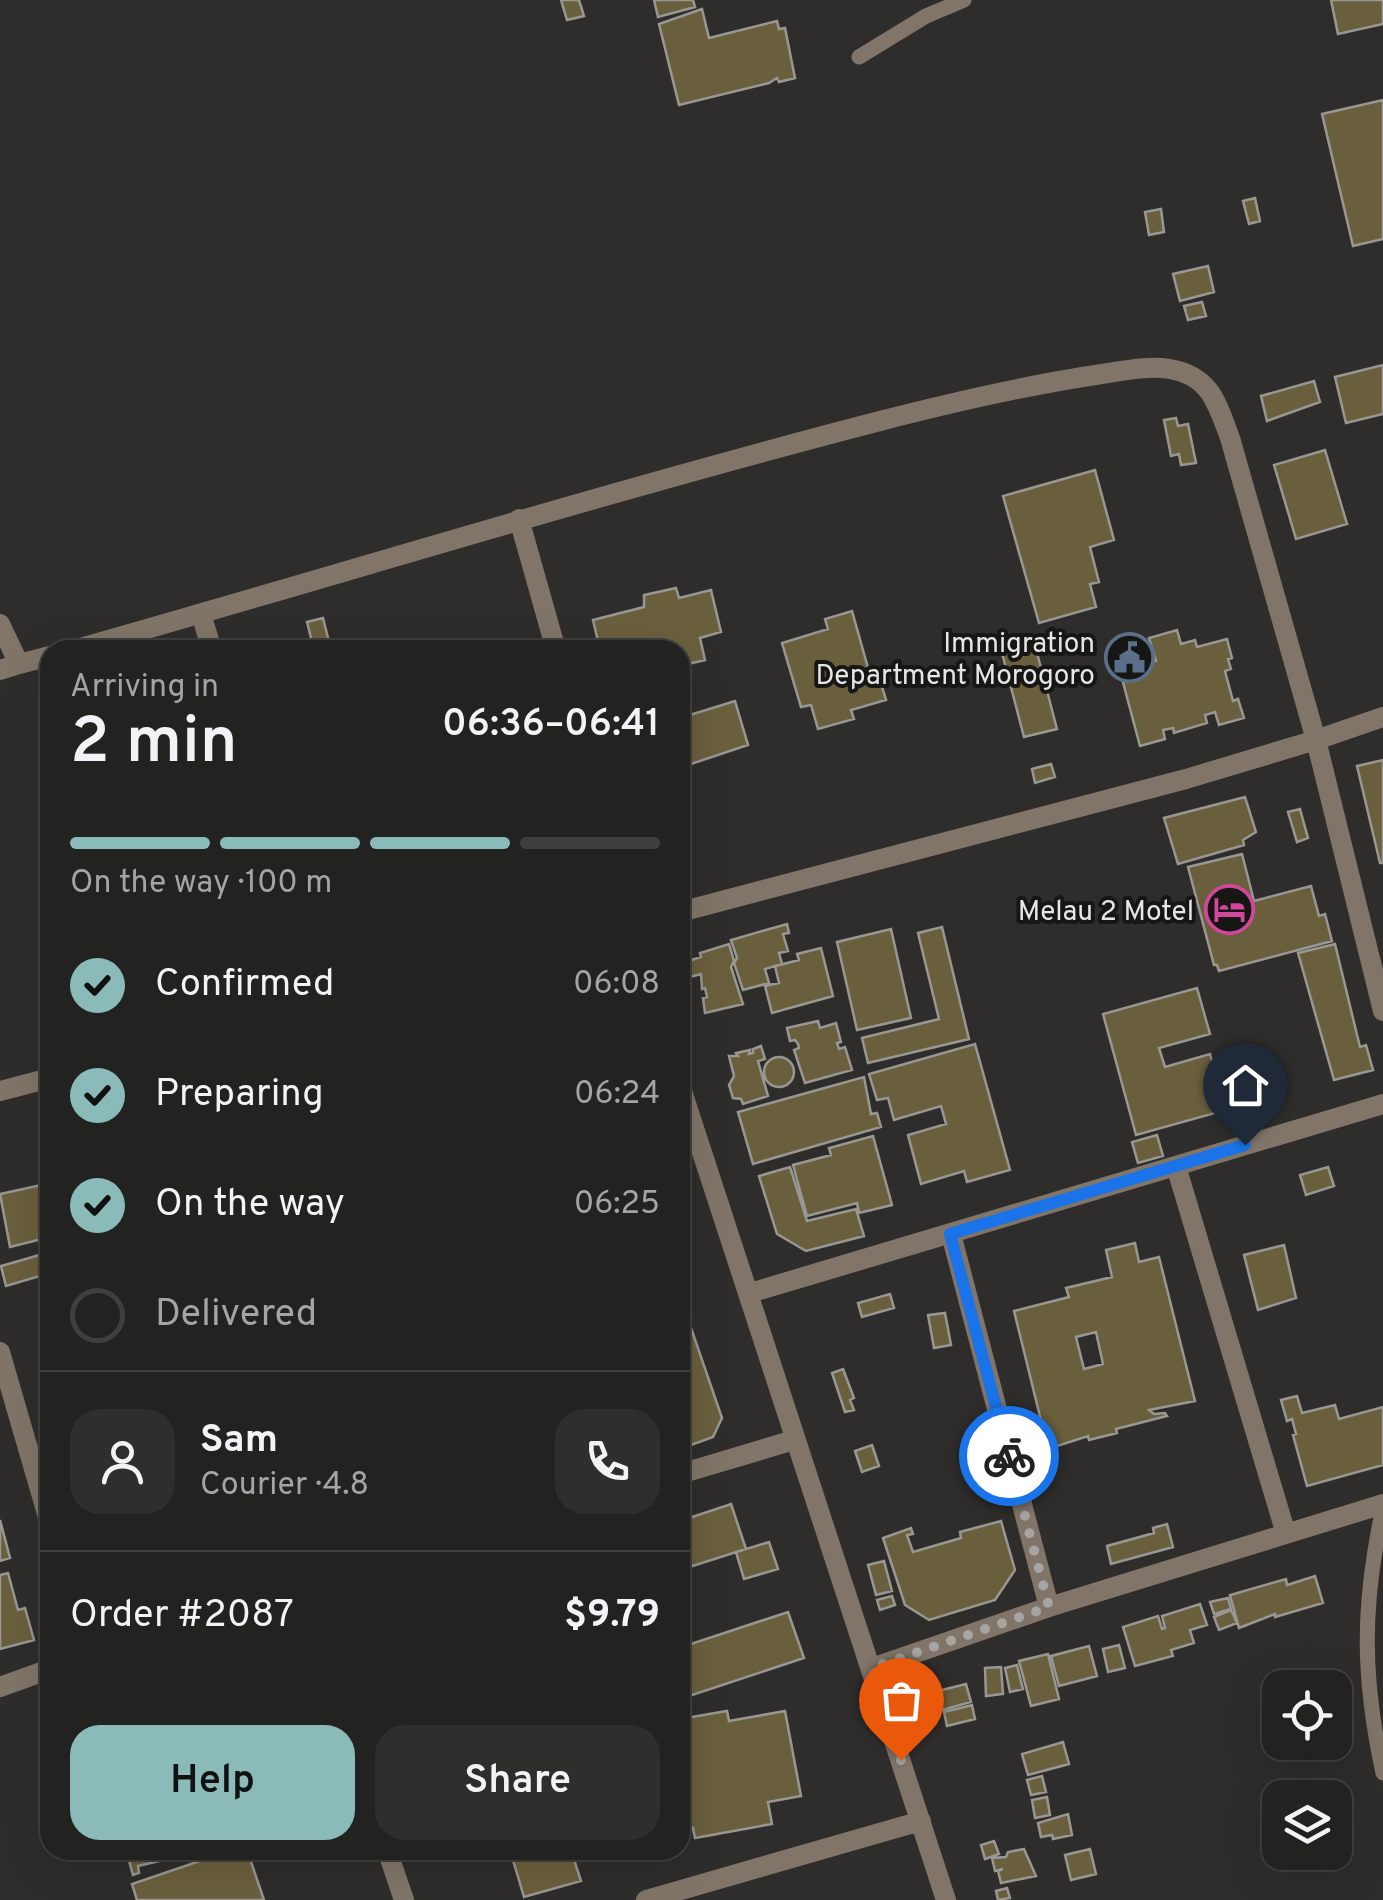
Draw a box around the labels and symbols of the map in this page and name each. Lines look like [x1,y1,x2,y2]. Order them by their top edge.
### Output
place label: Immigration Department Morogoro [816,627,1095,695]
public building icon: Immigration Department Morogoro [1104,632,1156,684]
hotel icon: Melau 2 Motel [1203,884,1255,936]
place label: Melau 2 Motel [1018,895,1194,931]
pin [1203,1043,1288,1146]
courier [959,1406,1059,1506]
pin [859,1658,944,1761]

